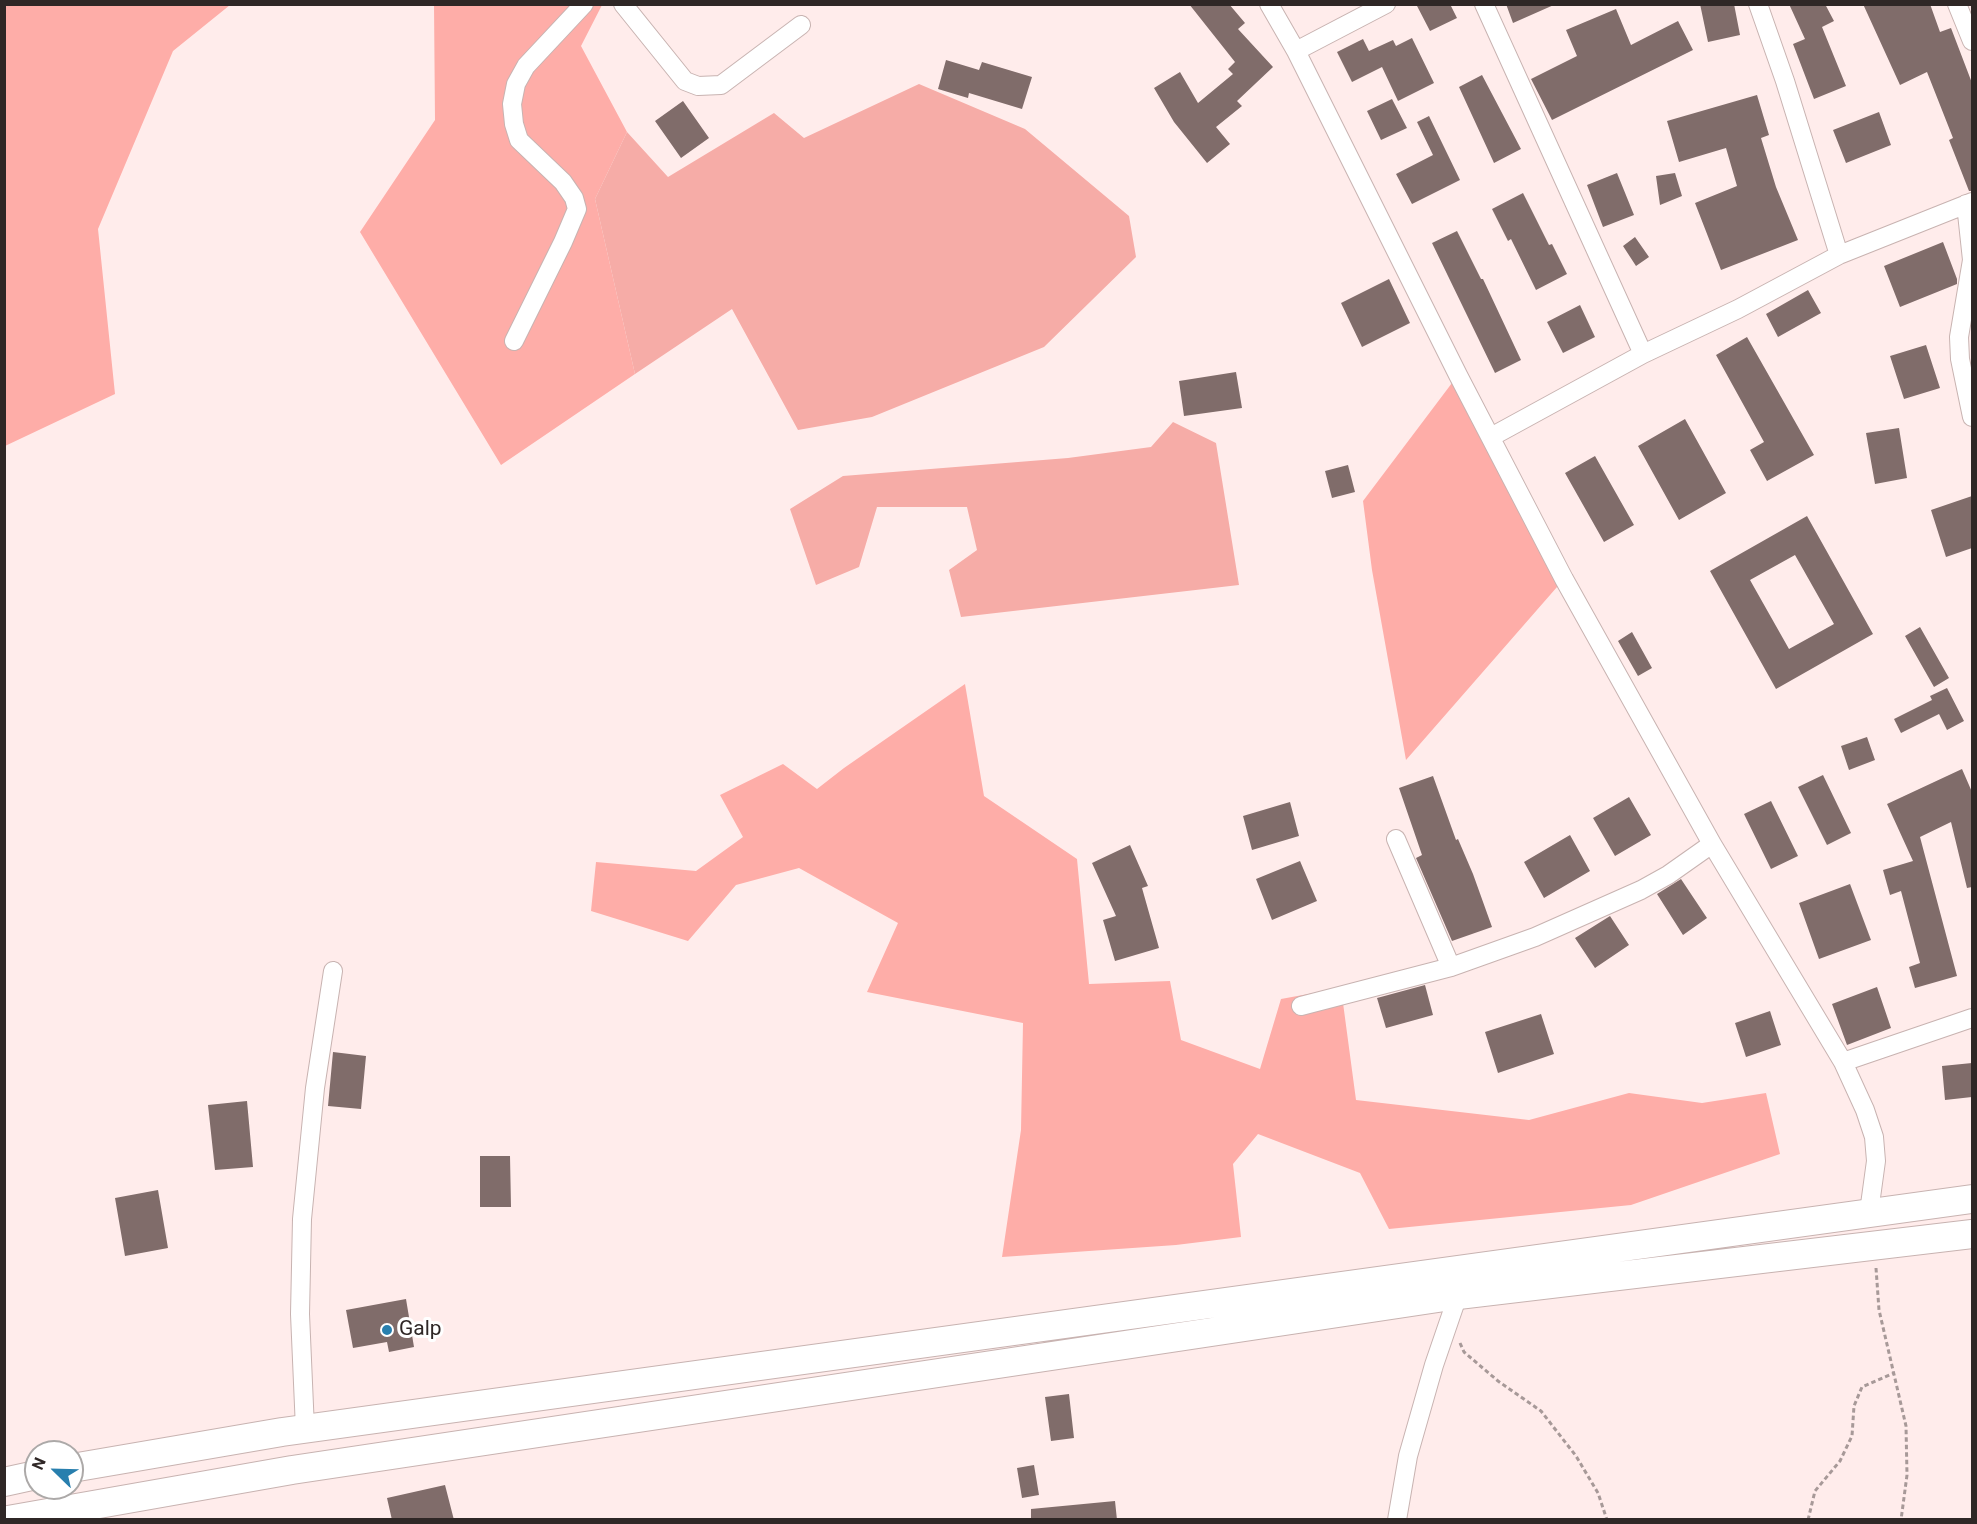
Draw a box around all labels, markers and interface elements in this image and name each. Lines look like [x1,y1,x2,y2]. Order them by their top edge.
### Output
place label: Galp [399,1317,442,1343]
marker: Galp [380,1323,394,1337]
north arrow [24,1440,84,1500]
text: N [28,1455,50,1472]

